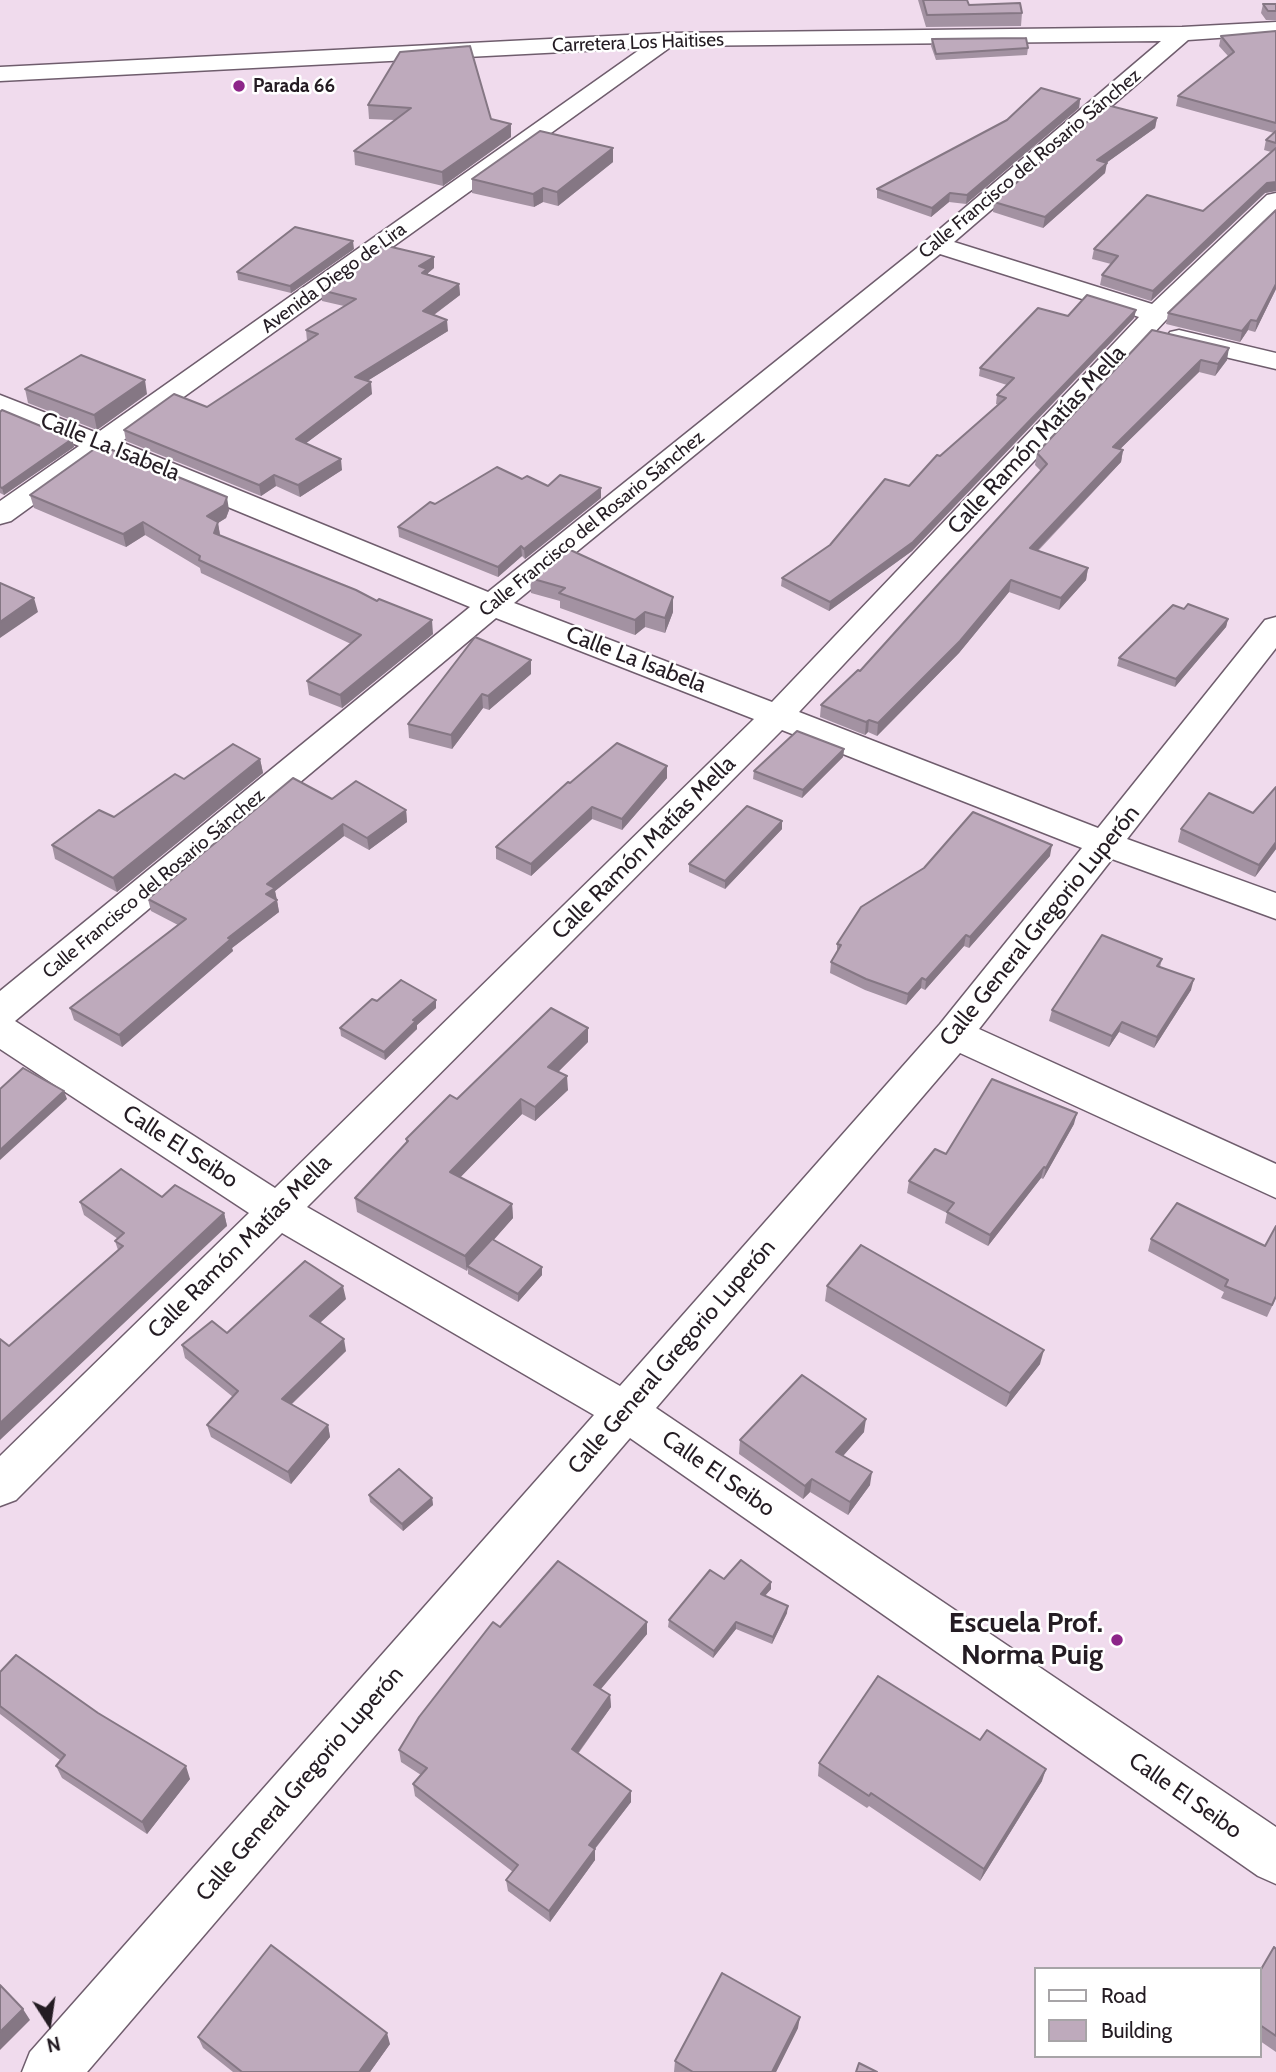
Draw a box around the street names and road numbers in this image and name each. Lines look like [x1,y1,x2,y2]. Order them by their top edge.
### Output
street label: Carretera Los Haitises [552,29,724,57]
street label: Calle Francisco del Rosario Sánchez [914,64,1146,264]
street label: Avenida Diego de Lira [257,218,411,338]
street label: Calle Ramón Matías Mella [942,340,1132,540]
street label: Calle La Isabela [36,407,184,487]
street label: Calle Francisco del Rosario Sánchez [475,426,709,622]
street label: Calle La Isabela [562,621,710,699]
street label: Calle Ramón Matías Mella [546,750,742,946]
street label: Calle Francisco del Rosario Sánchez [38,784,270,984]
street label: Calle General Gregorio Luperón [934,800,1146,1052]
street label: Calle El Seibo [117,1100,243,1194]
street label: Calle Ramón Matías Mella [142,1149,338,1345]
street label: Calle General Gregorio Luperón [563,1234,781,1480]
street label: Calle El Seibo [656,1425,780,1523]
street label: Calle General Gregorio Luperón [191,1661,409,1907]
street label: Calle El Seibo [1123,1747,1247,1845]

